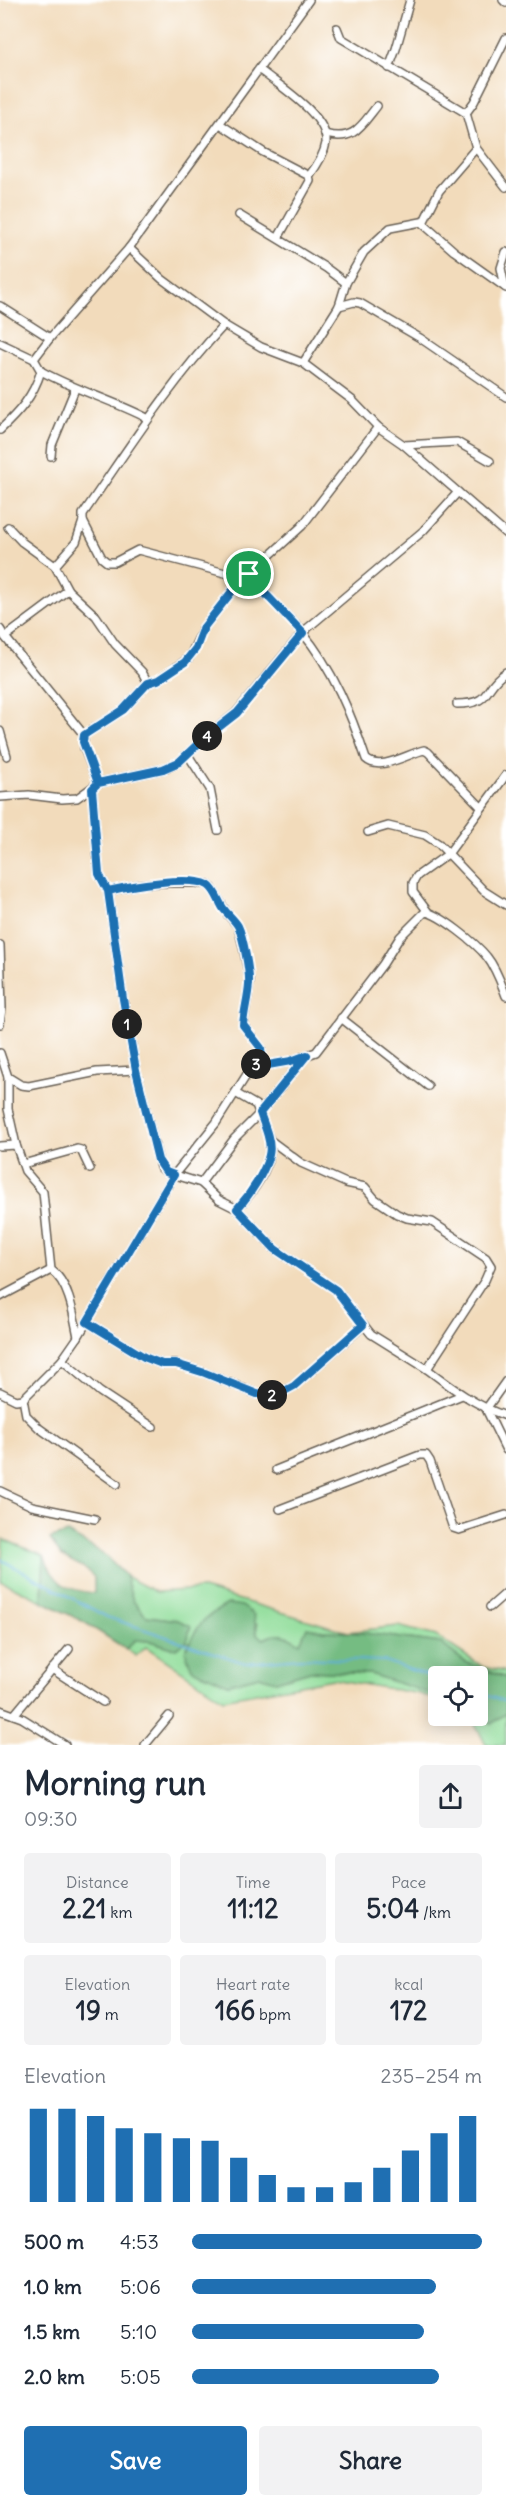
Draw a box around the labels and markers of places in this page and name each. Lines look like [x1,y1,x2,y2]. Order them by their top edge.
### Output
pin [223,548,274,599]
pin: 4 [192,721,222,751]
pin: 1 [112,1009,142,1039]
pin: 3 [241,1049,271,1079]
pin: 2 [257,1380,287,1410]

